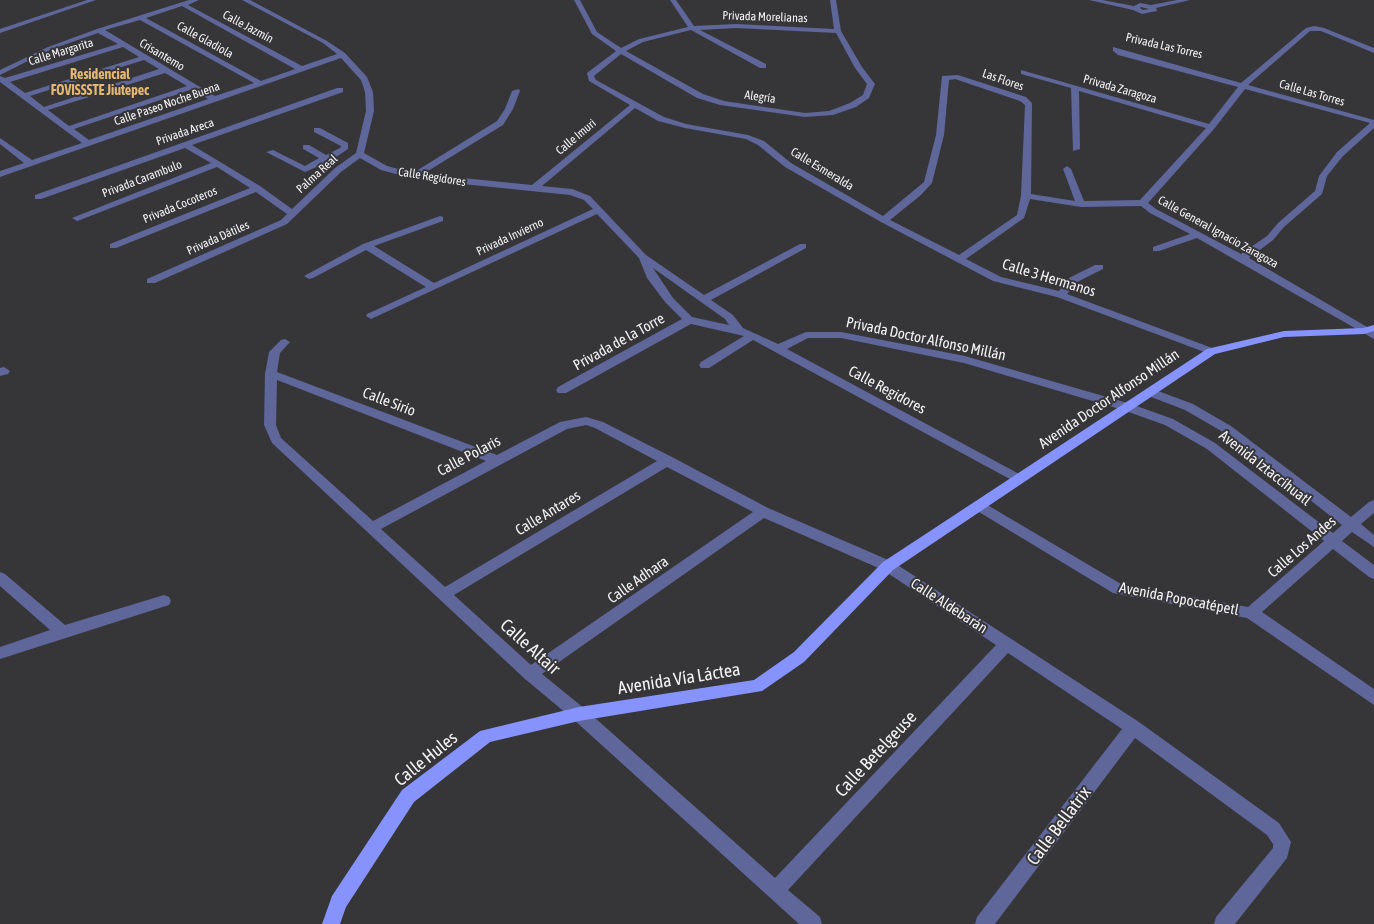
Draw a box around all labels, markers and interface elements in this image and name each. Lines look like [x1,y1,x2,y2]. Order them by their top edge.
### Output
street label: Calle Jazmín [220,8,276,46]
street label: Privada Morelianas [722,8,808,26]
street label: Calle Gladiola [174,19,236,61]
street label: Privada Las Torres [1124,30,1204,62]
street label: Calle Margarita [27,35,95,69]
street label: Crisantemo [137,36,187,74]
street label: Las Flores [980,66,1026,94]
district label: Residencial FOVISSSTE Jiutepec [51,67,149,100]
street label: Privada Zaragoza [1082,72,1158,106]
street label: Calle Las Torres [1278,77,1346,109]
street label: Calle Paseo Noche Buena [112,79,222,129]
street label: Alegría [743,88,777,106]
street label: Privada Areca [154,115,216,149]
street label: Calle Imuri [553,116,599,158]
street label: Calle Esmeralda [788,145,856,193]
street label: Palma Real [293,152,341,196]
street label: Privada Carambulo [100,157,184,201]
street label: Calle Regidores [397,165,467,189]
street label: Privada Cocoteros [141,184,219,226]
street label: Calle General Ignacio Zaragoza [1155,193,1281,271]
street label: Privada Invierno [474,215,546,259]
street label: Privada Dátiles [185,218,251,258]
street label: Calle 3 Hermanos [1000,255,1098,301]
street label: Privada de la Torre [570,309,668,375]
street label: Privada Doctor Alfonso Millán [844,313,1008,365]
street label: Avenida Doctor Alfonso Millán [1035,345,1183,453]
street label: Calle Regidores [845,362,929,418]
street label: Calle Sirio [360,384,418,420]
street label: Avenida Iztaccíhuatl [1215,426,1315,510]
street label: Calle Polaris [434,432,504,480]
street label: Calle Antares [512,487,584,539]
street label: Calle Los Andes [1264,513,1340,581]
street label: Calle Adhara [604,552,672,608]
street label: Calle Aldebarán [907,575,991,637]
street label: Avenida Popocatépetl [1118,579,1240,619]
street label: Calle Altair [496,615,564,679]
street label: Avenida Vía Láctea [616,659,742,699]
street label: Calle Betelgeuse [831,707,921,801]
street label: Calle Hules [390,727,462,791]
street label: Calle Bellatrix [1022,782,1096,870]

